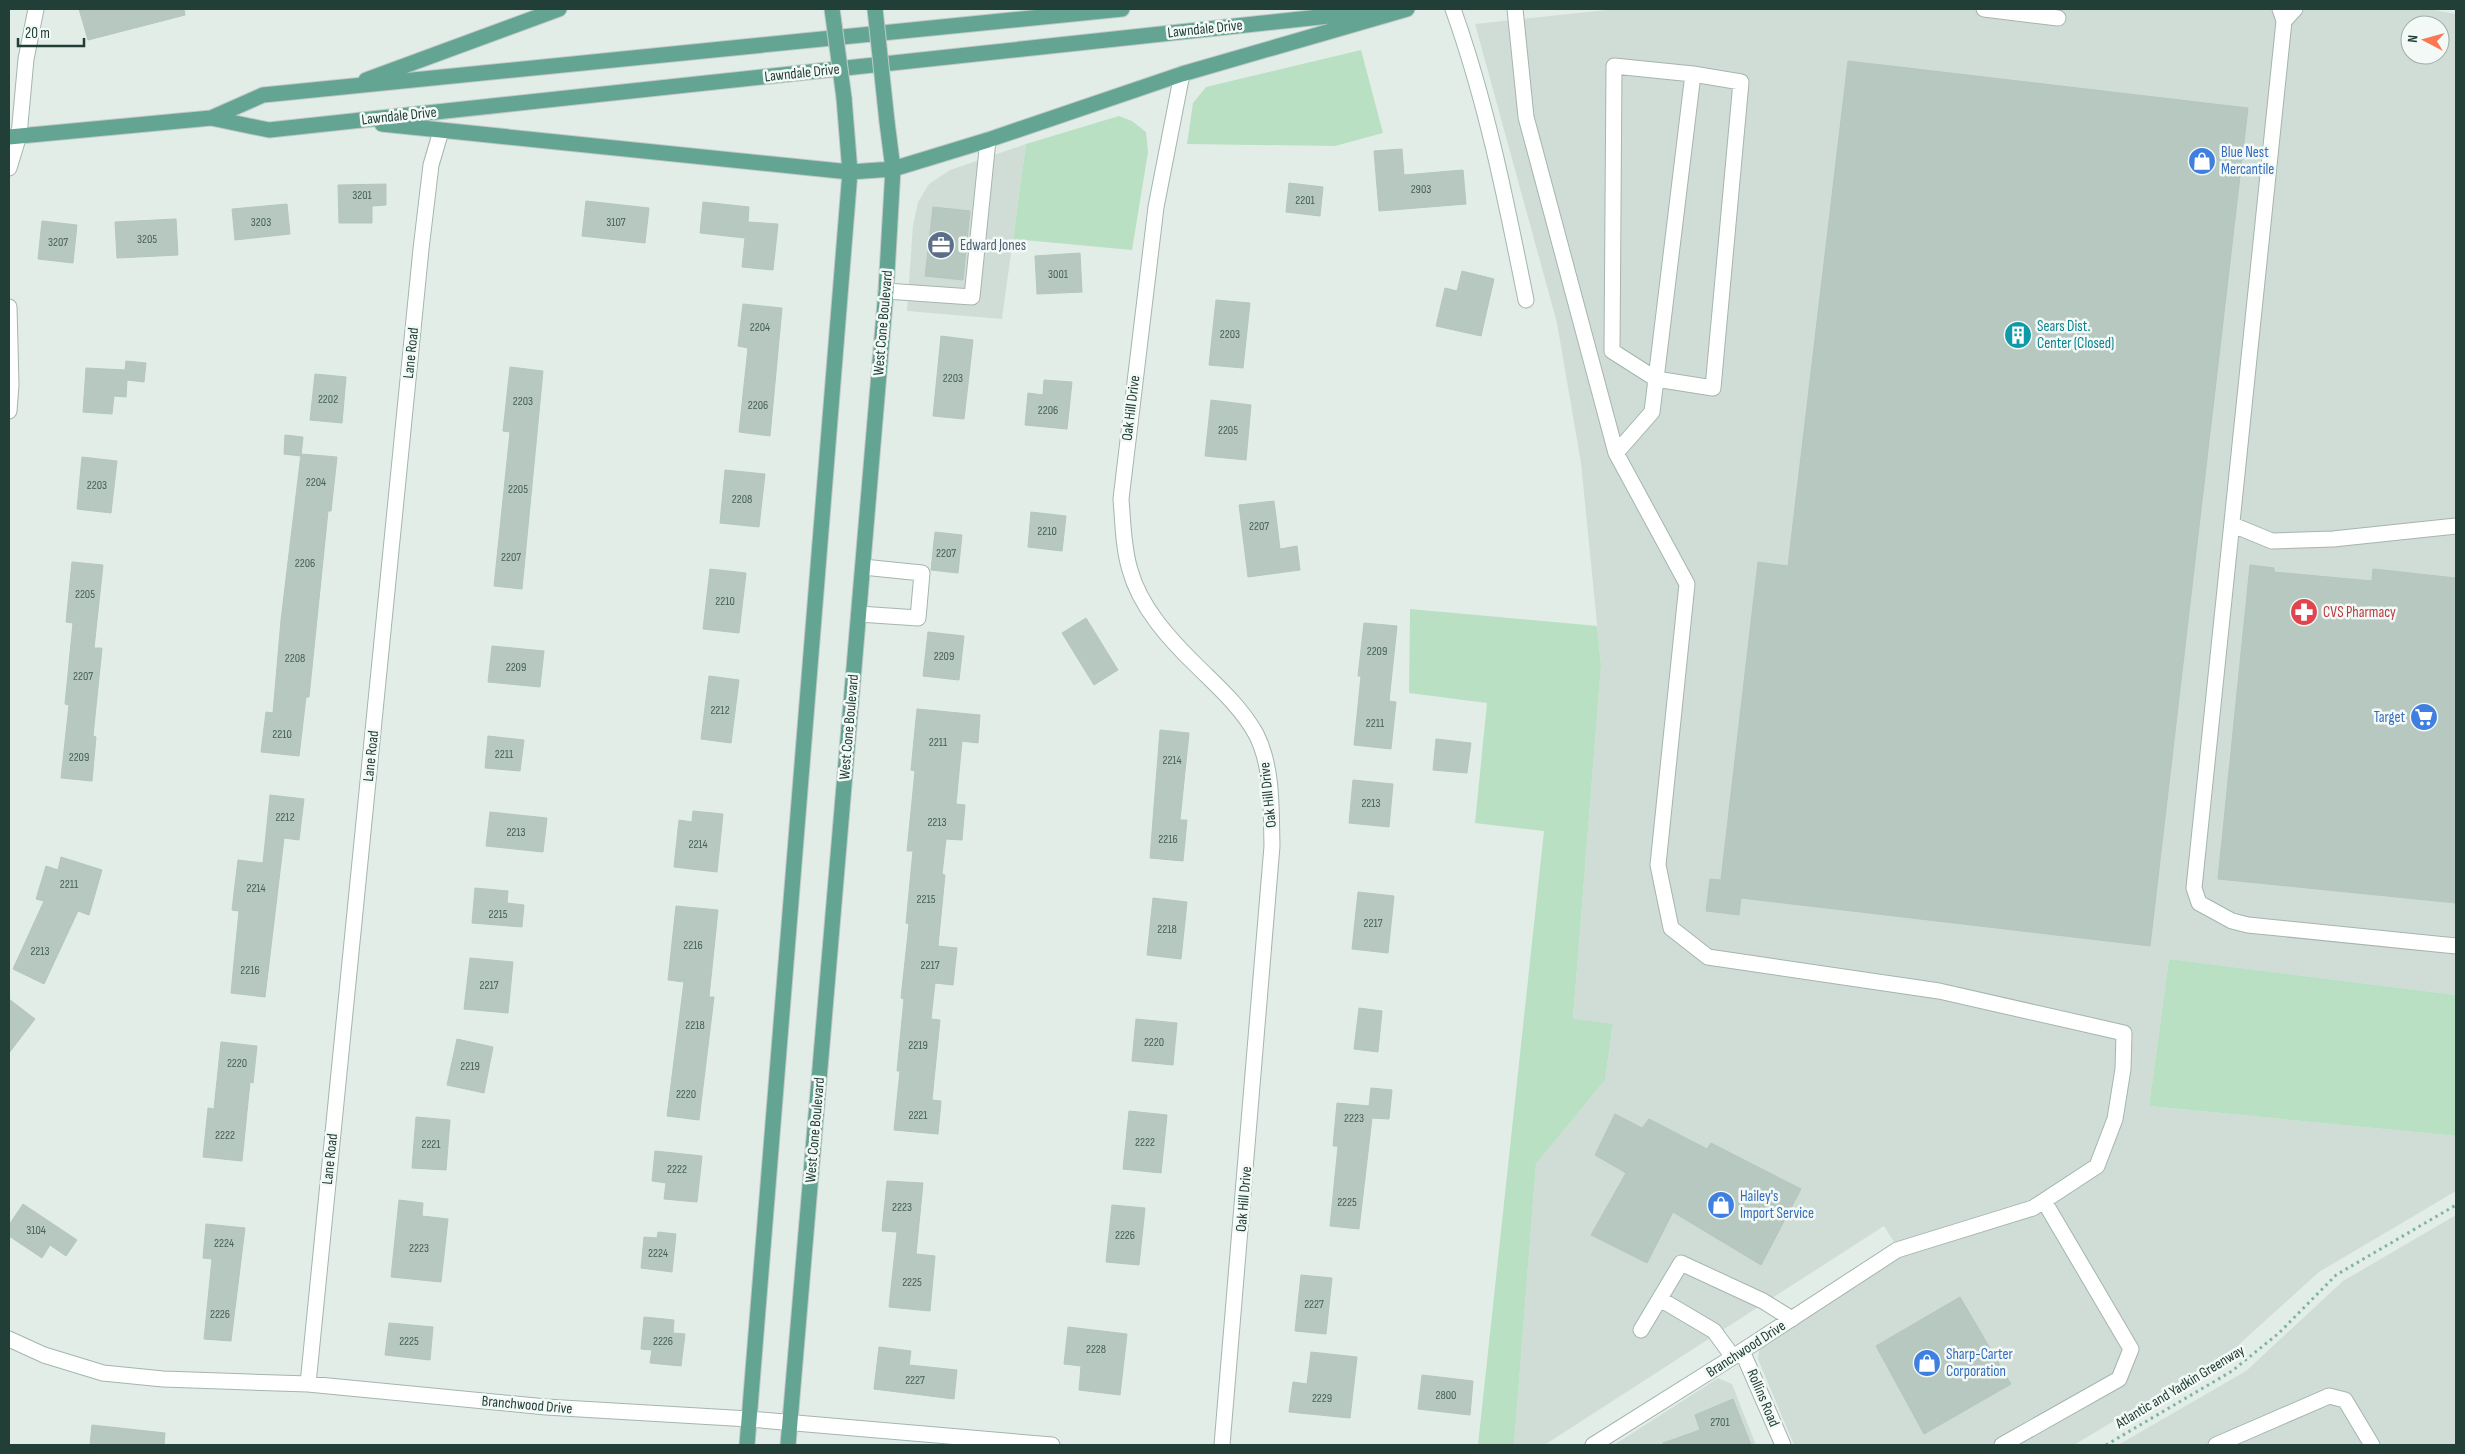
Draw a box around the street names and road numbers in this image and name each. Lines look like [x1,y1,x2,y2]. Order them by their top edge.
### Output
street label: Lawndale Drive [1166,16,1244,42]
street label: Lawndale Drive [763,60,841,86]
street label: Lawndale Drive [360,103,438,129]
street label: West Cone Boulevard [869,270,897,376]
street label: Lane Road [399,327,423,379]
street label: Oak Hill Drive [1118,374,1144,442]
street label: West Cone Boulevard [835,674,863,780]
street label: Lane Road [359,730,383,782]
street label: Oak Hill Drive [1255,761,1281,829]
street label: West Cone Boulevard [801,1077,829,1183]
street label: Lane Road [318,1133,342,1185]
street label: Oak Hill Drive [1232,1165,1256,1233]
street label: Branchwood Drive [1703,1316,1789,1382]
street label: Atlantic and Yadkin Greenway [2111,1341,2248,1434]
street label: Rollins Road [1742,1366,1784,1430]
street label: Branchwood Drive [481,1392,573,1418]

